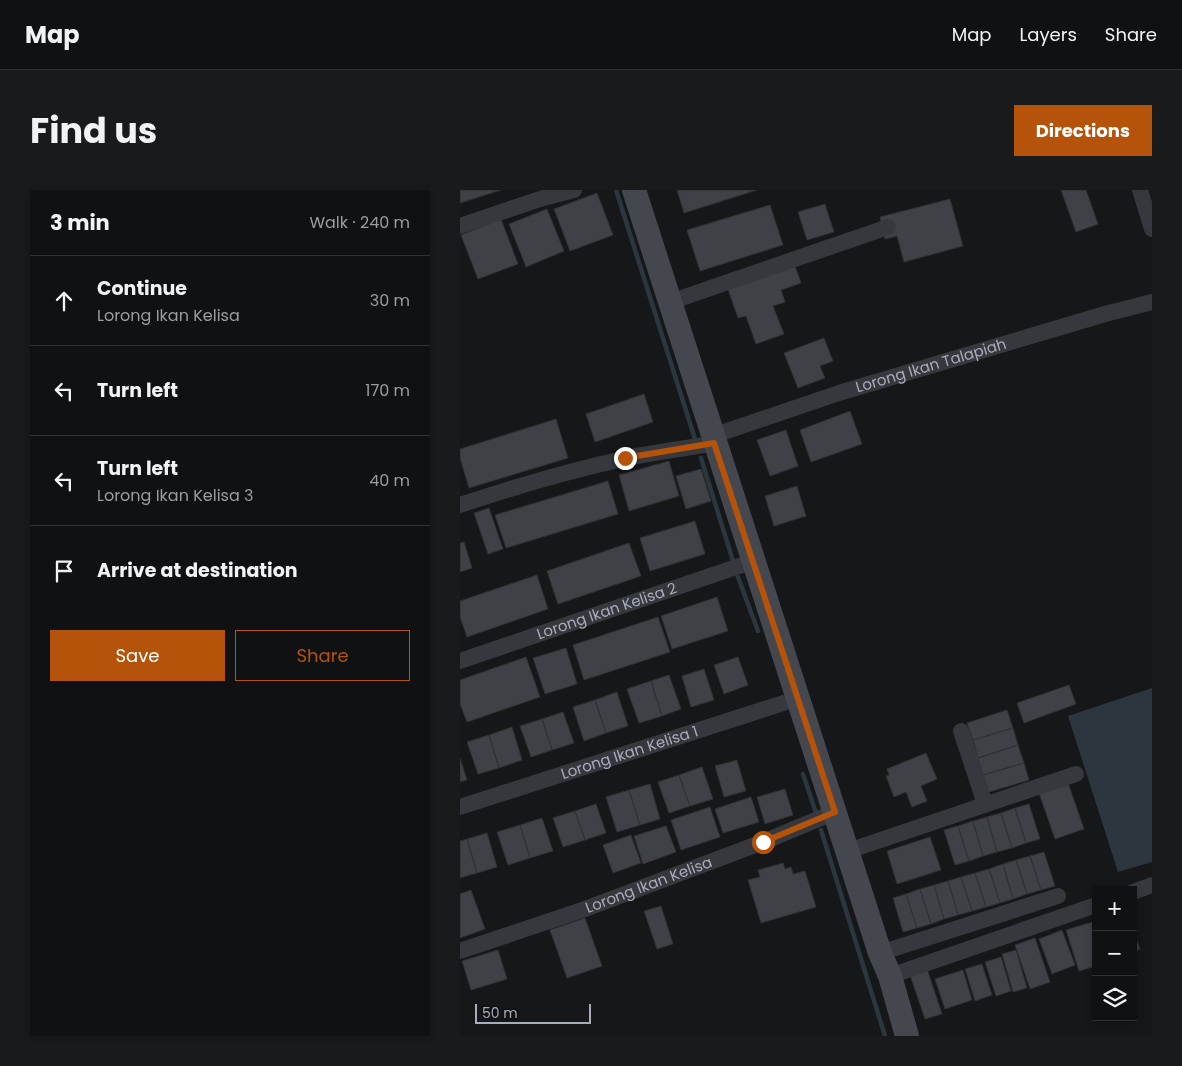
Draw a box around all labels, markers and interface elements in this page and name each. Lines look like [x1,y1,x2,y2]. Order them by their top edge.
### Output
text: Map [25,18,80,51]
text: Map [952,22,992,47]
text: Layers [1020,22,1077,47]
text: Share [1105,22,1157,47]
button: Directions [1014,105,1152,156]
text: Find us [30,106,157,155]
text: 3 min [50,208,110,237]
text: Walk · 240 m [309,211,410,234]
text: Continue [97,275,187,302]
icon: ahead [50,287,78,315]
text: 30 m [370,289,410,312]
text: Lorong Ikan Kelisa [97,304,240,327]
street label: Lorong Ikan Talapiah [853,333,1009,397]
icon: left [50,377,78,405]
text: Turn left [97,377,178,404]
text: 170 m [365,379,410,402]
route end [614,447,637,470]
text: Turn left [97,455,178,482]
icon: left [50,467,78,495]
text: 40 m [369,469,410,492]
text: Lorong Ikan Kelisa 3 [97,484,253,507]
icon: arrive [50,557,78,585]
text: Arrive at destination [97,557,298,584]
street label: Lorong Ikan Kelisa 2 [534,577,679,644]
button: Save [50,630,225,681]
button: Share [235,630,410,681]
street label: Lorong Ikan Kelisa 1 [558,720,700,784]
route start [752,831,775,854]
street label: Lorong Ikan Kelisa [582,851,715,918]
map controls [1092,886,1137,1021]
button: + [1092,886,1137,931]
button: − [1092,931,1137,976]
button: layers [1092,976,1137,1021]
scale bar [475,1001,591,1024]
text: 50 m [482,1003,518,1023]

